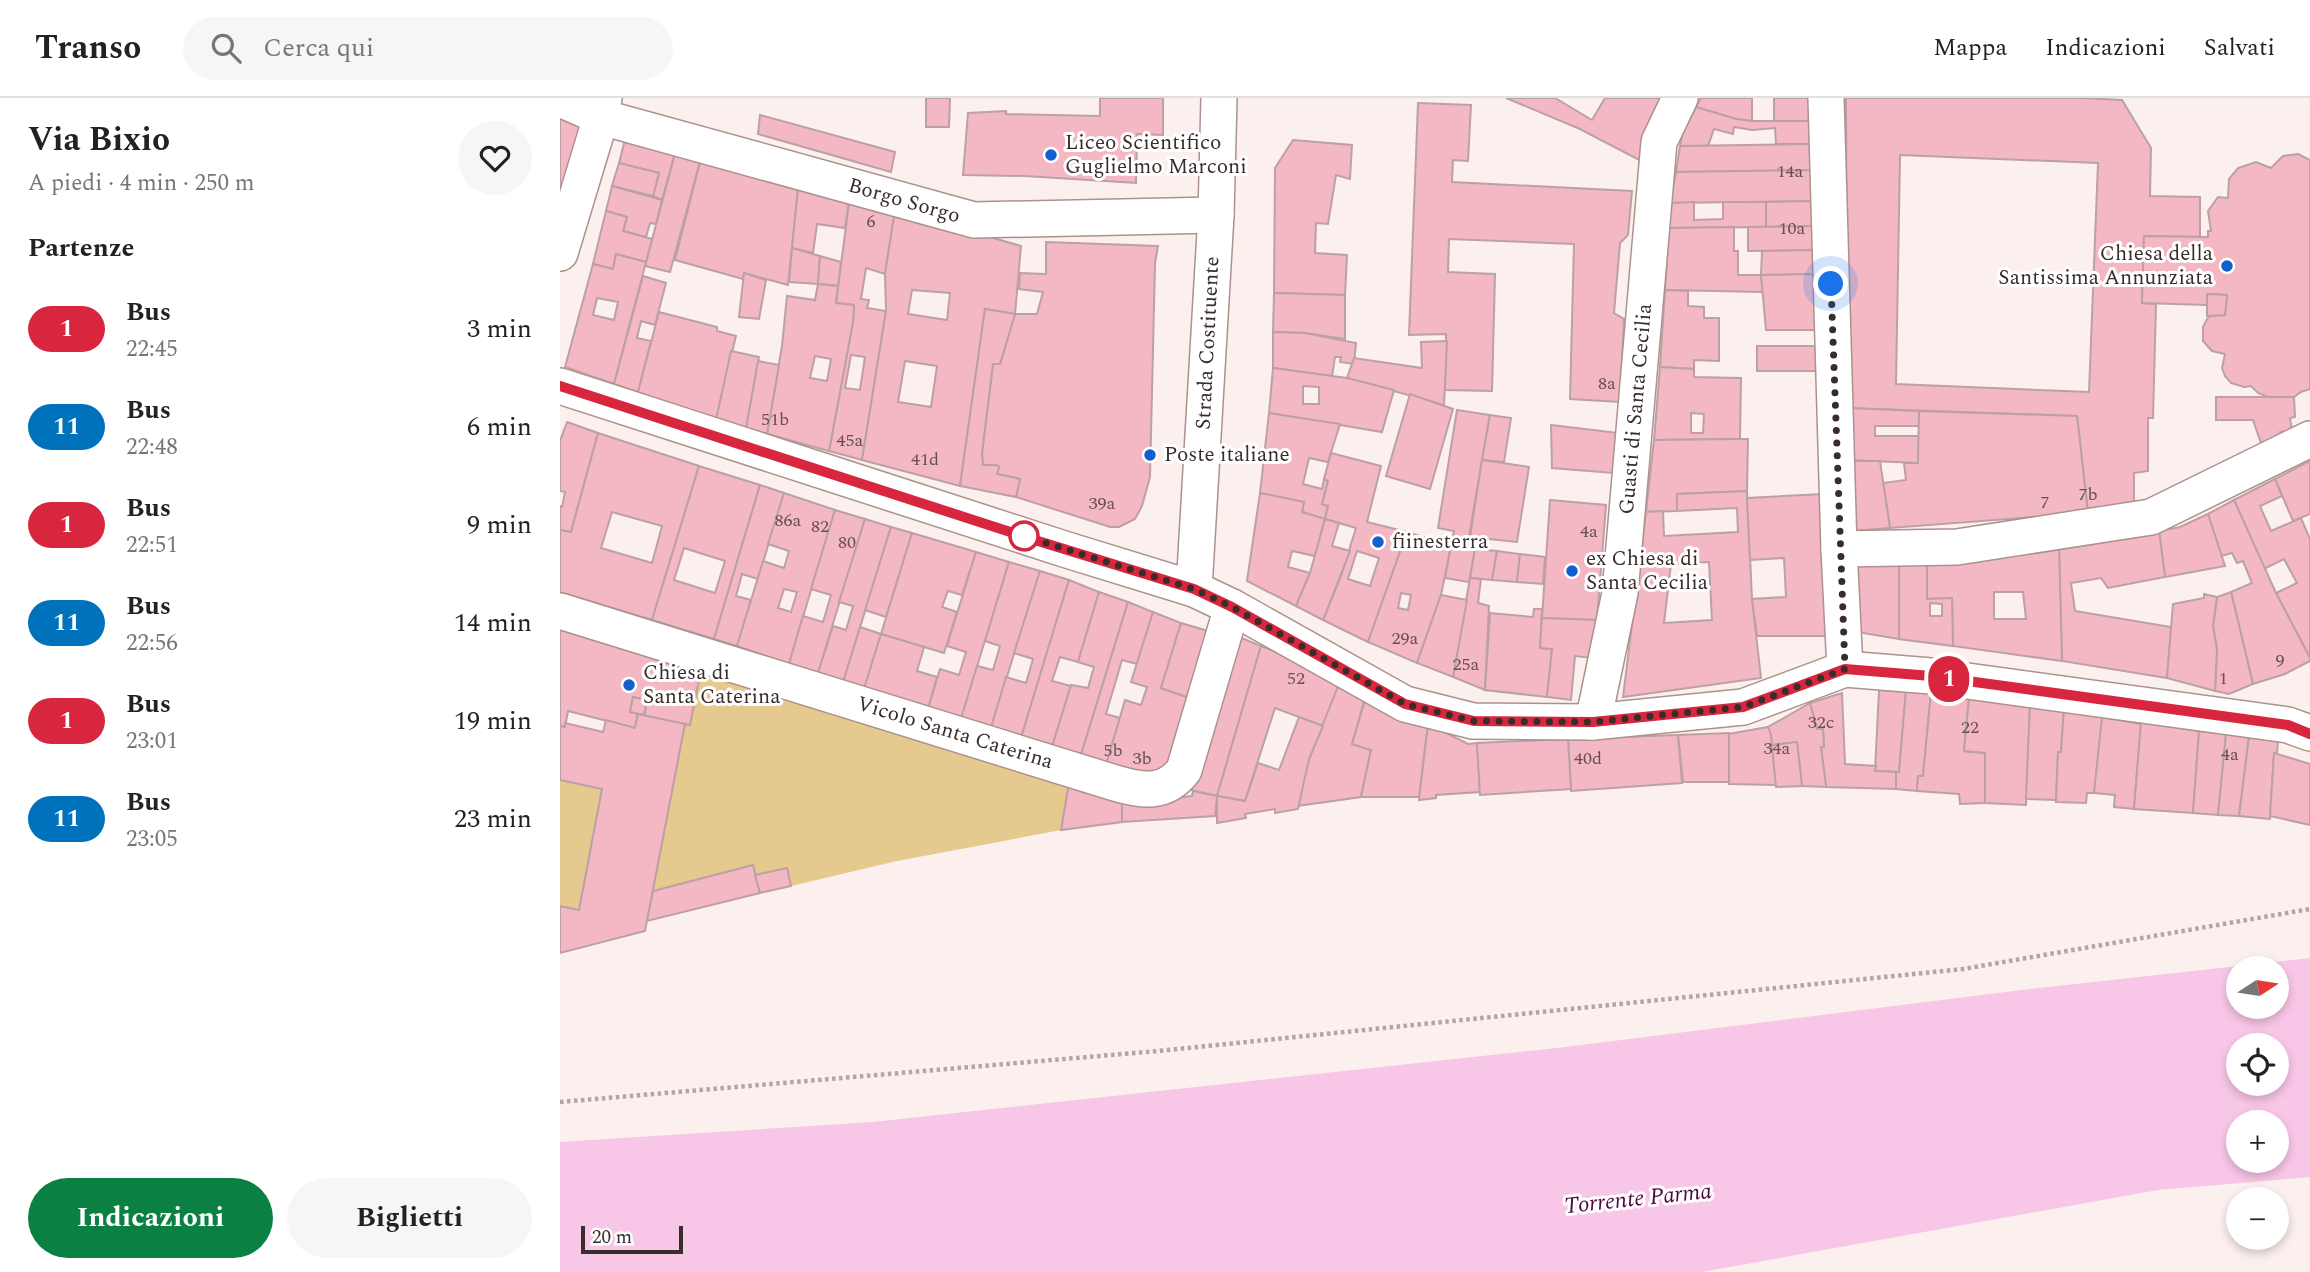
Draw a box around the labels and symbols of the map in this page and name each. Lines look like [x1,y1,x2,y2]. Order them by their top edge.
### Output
place label: Liceo Scientifico Guglielmo Marconi [1065,127,1247,183]
marker: Liceo Scientifico Guglielmo Marconi [1043,147,1059,163]
house number: 14a [1777,158,1804,185]
street label: Borgo Sorgo [844,170,964,232]
house number: 6 [867,208,876,235]
house number: 10a [1779,215,1806,242]
place label: Chiesa della Santissima Annunziata [1998,238,2214,294]
street label: Strada Costituente [1187,255,1229,431]
marker: Chiesa della Santissima Annunziata [2219,258,2235,274]
your location [1813,266,1848,301]
street label: Guasti di Santa Cecilia [1611,301,1661,516]
house number: 8a [1598,370,1616,397]
house number: 51b [761,406,789,433]
house number: 45a [837,427,864,454]
place label: Poste italiane [1164,439,1290,471]
house number: 41d [911,446,939,473]
marker: Poste italiane [1142,447,1158,463]
house number: 7b [2078,481,2098,508]
house number: 7 [2041,489,2050,516]
house number: 39a [1089,490,1116,517]
house number: 86a [775,507,802,534]
house number: 82 [811,513,829,540]
house number: 4a [1580,518,1598,545]
unlabelled marker [1009,521,1039,551]
place label: fiinesterra [1392,526,1489,558]
house number: 80 [838,529,856,556]
marker: fiinesterra [1370,534,1386,550]
place label: ex Chiesa di Santa Cecilia [1586,543,1709,599]
marker: ex Chiesa di Santa Cecilia [1564,563,1580,579]
house number: 29a [1392,625,1419,652]
house number: 9 [2276,647,2285,674]
house number: 25a [1453,651,1480,678]
line badge: 1 [1926,656,1972,702]
place label: Chiesa di Santa Caterina [643,657,781,713]
house number: 52 [1287,665,1305,692]
house number: 1 [2219,665,2228,692]
marker: Chiesa di Santa Caterina [621,677,637,693]
street label: Vicolo Santa Caterina [853,688,1058,778]
house number: 32c [1808,709,1834,736]
house number: 22 [1961,714,1979,741]
house number: 34a [1764,735,1791,762]
house number: 5b [1103,737,1123,764]
house number: 4a [2221,741,2239,768]
house number: 3b [1132,745,1152,772]
house number: 40d [1574,745,1602,772]
north arrow [2226,956,2289,1018]
water label: Torrente Parma [1563,1174,1714,1224]
scale bar [581,1223,682,1255]

